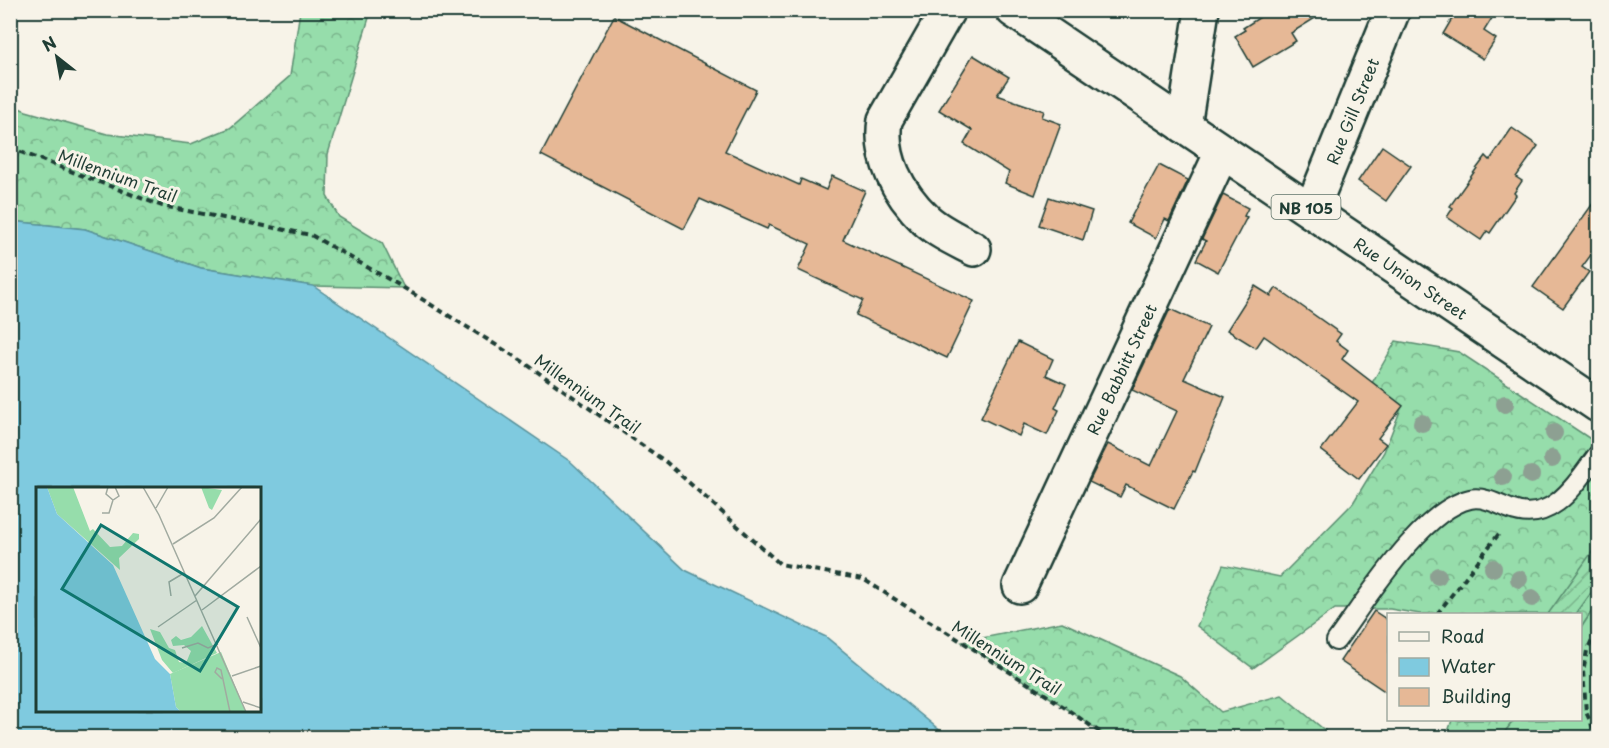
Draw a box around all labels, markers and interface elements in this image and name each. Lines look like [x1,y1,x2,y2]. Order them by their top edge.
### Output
north arrow [27,27,87,87]
text: N [37,30,60,57]
street label: Rue Gill Street [1320,54,1384,168]
street label: Millennium Trail [55,142,181,208]
road number: NB 105 [1272,195,1340,219]
street label: Rue Union Street [1349,231,1473,325]
street label: Rue Babbitt Street [1080,299,1162,439]
street label: Millennium Trail [530,347,646,439]
inset map [36,487,261,712]
legend [1387,613,1582,721]
street label: Millennium Trail [948,614,1066,700]
text: Road [1441,622,1485,649]
text: Water [1441,652,1496,679]
text: Building [1441,682,1511,709]

